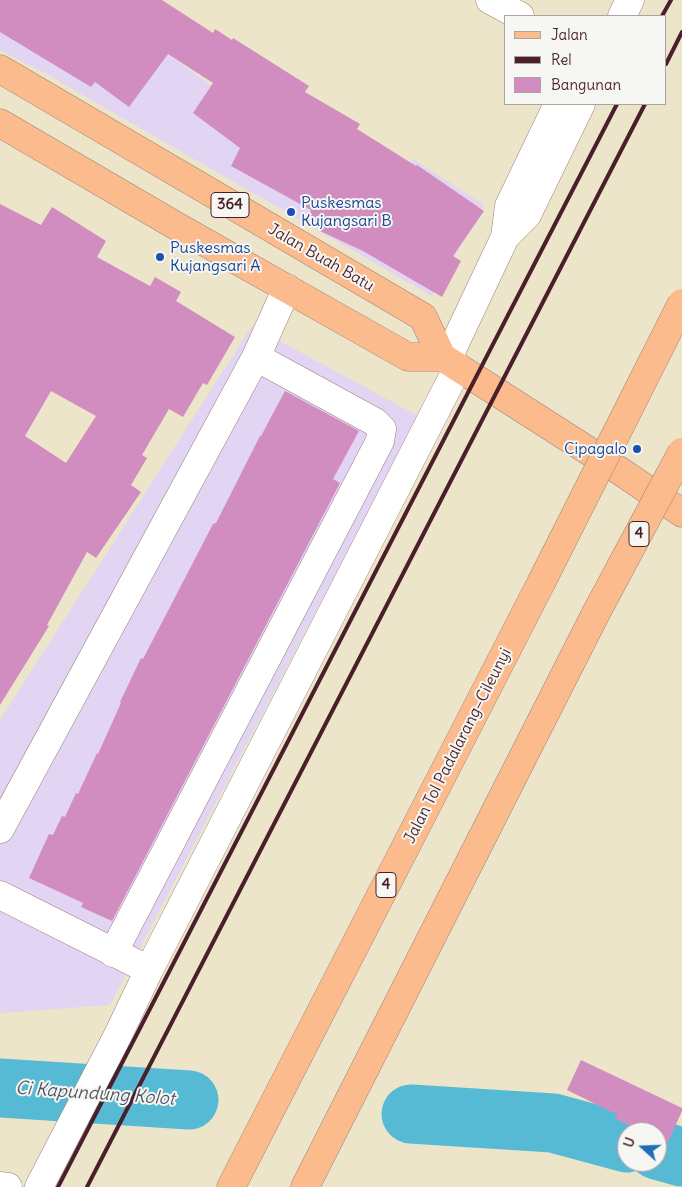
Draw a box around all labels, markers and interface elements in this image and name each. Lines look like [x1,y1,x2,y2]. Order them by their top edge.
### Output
legend [504,15,667,105]
text: Jalan [551,25,588,44]
text: Rel [551,50,572,69]
text: Bangunan [551,75,621,94]
road number: 364 [211,192,249,218]
place label: Puskesmas Kujangsari B [301,193,392,231]
marker: Puskesmas Kujangsari B [285,206,297,218]
street label: Jalan Buah Batu [265,220,377,296]
place label: Puskesmas Kujangsari A [170,238,261,276]
marker: Puskesmas Kujangsari A [154,251,166,263]
place label: Cipagalo [564,439,627,459]
marker: Cipagalo [631,443,643,455]
road number: 4 [629,522,649,546]
street label: Jalan Tol Padalarang–Cileunyi [400,645,516,847]
road number: 4 [376,872,396,898]
water label: Ci Kapundung Kolot [15,1078,175,1110]
north arrow [617,1122,667,1172]
text: U [619,1135,639,1150]

